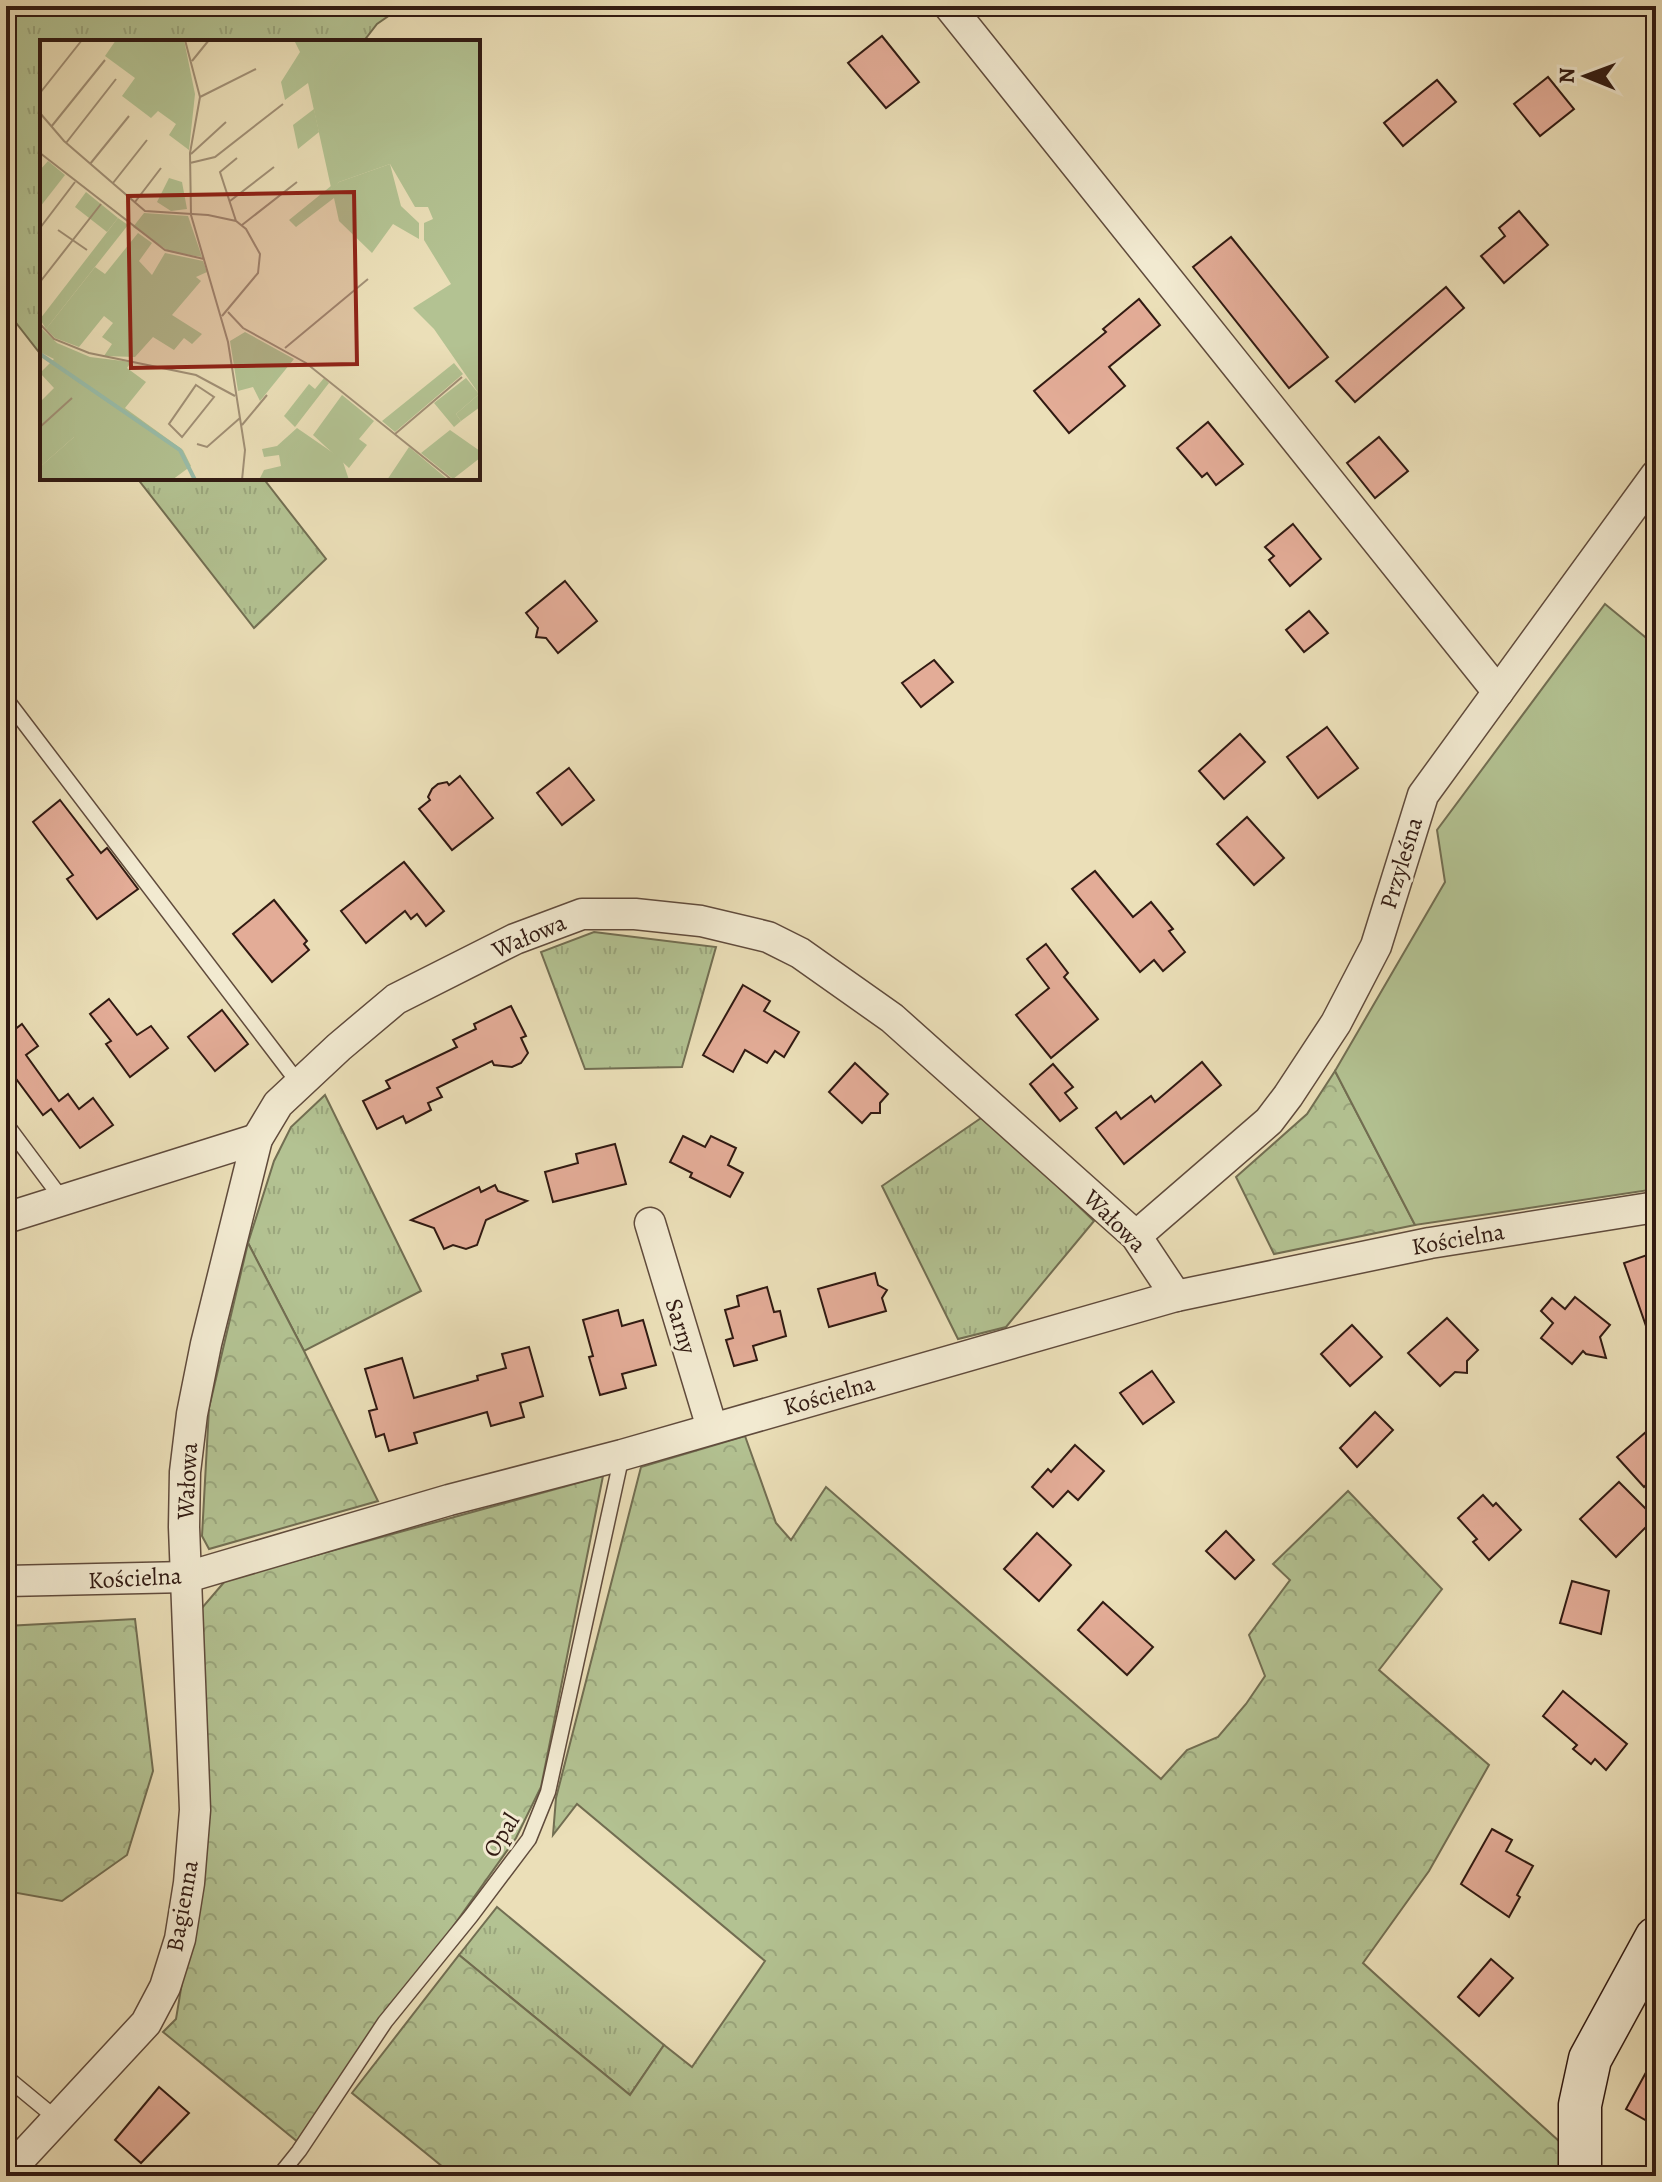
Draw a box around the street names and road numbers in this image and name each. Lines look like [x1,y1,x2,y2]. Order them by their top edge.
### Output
street label: Przyleśna [1372,812,1430,913]
street label: Wałowa [486,906,572,966]
street label: Wałowa [1076,1182,1154,1260]
street label: Kościelna [1409,1215,1508,1263]
street label: Sarny [658,1295,705,1358]
street label: Kościelna [779,1366,879,1423]
street label: Wałowa [169,1441,205,1521]
street label: Kościelna [87,1560,184,1596]
street label: Opal [475,1807,527,1863]
street label: Bagienna [158,1857,206,1954]

